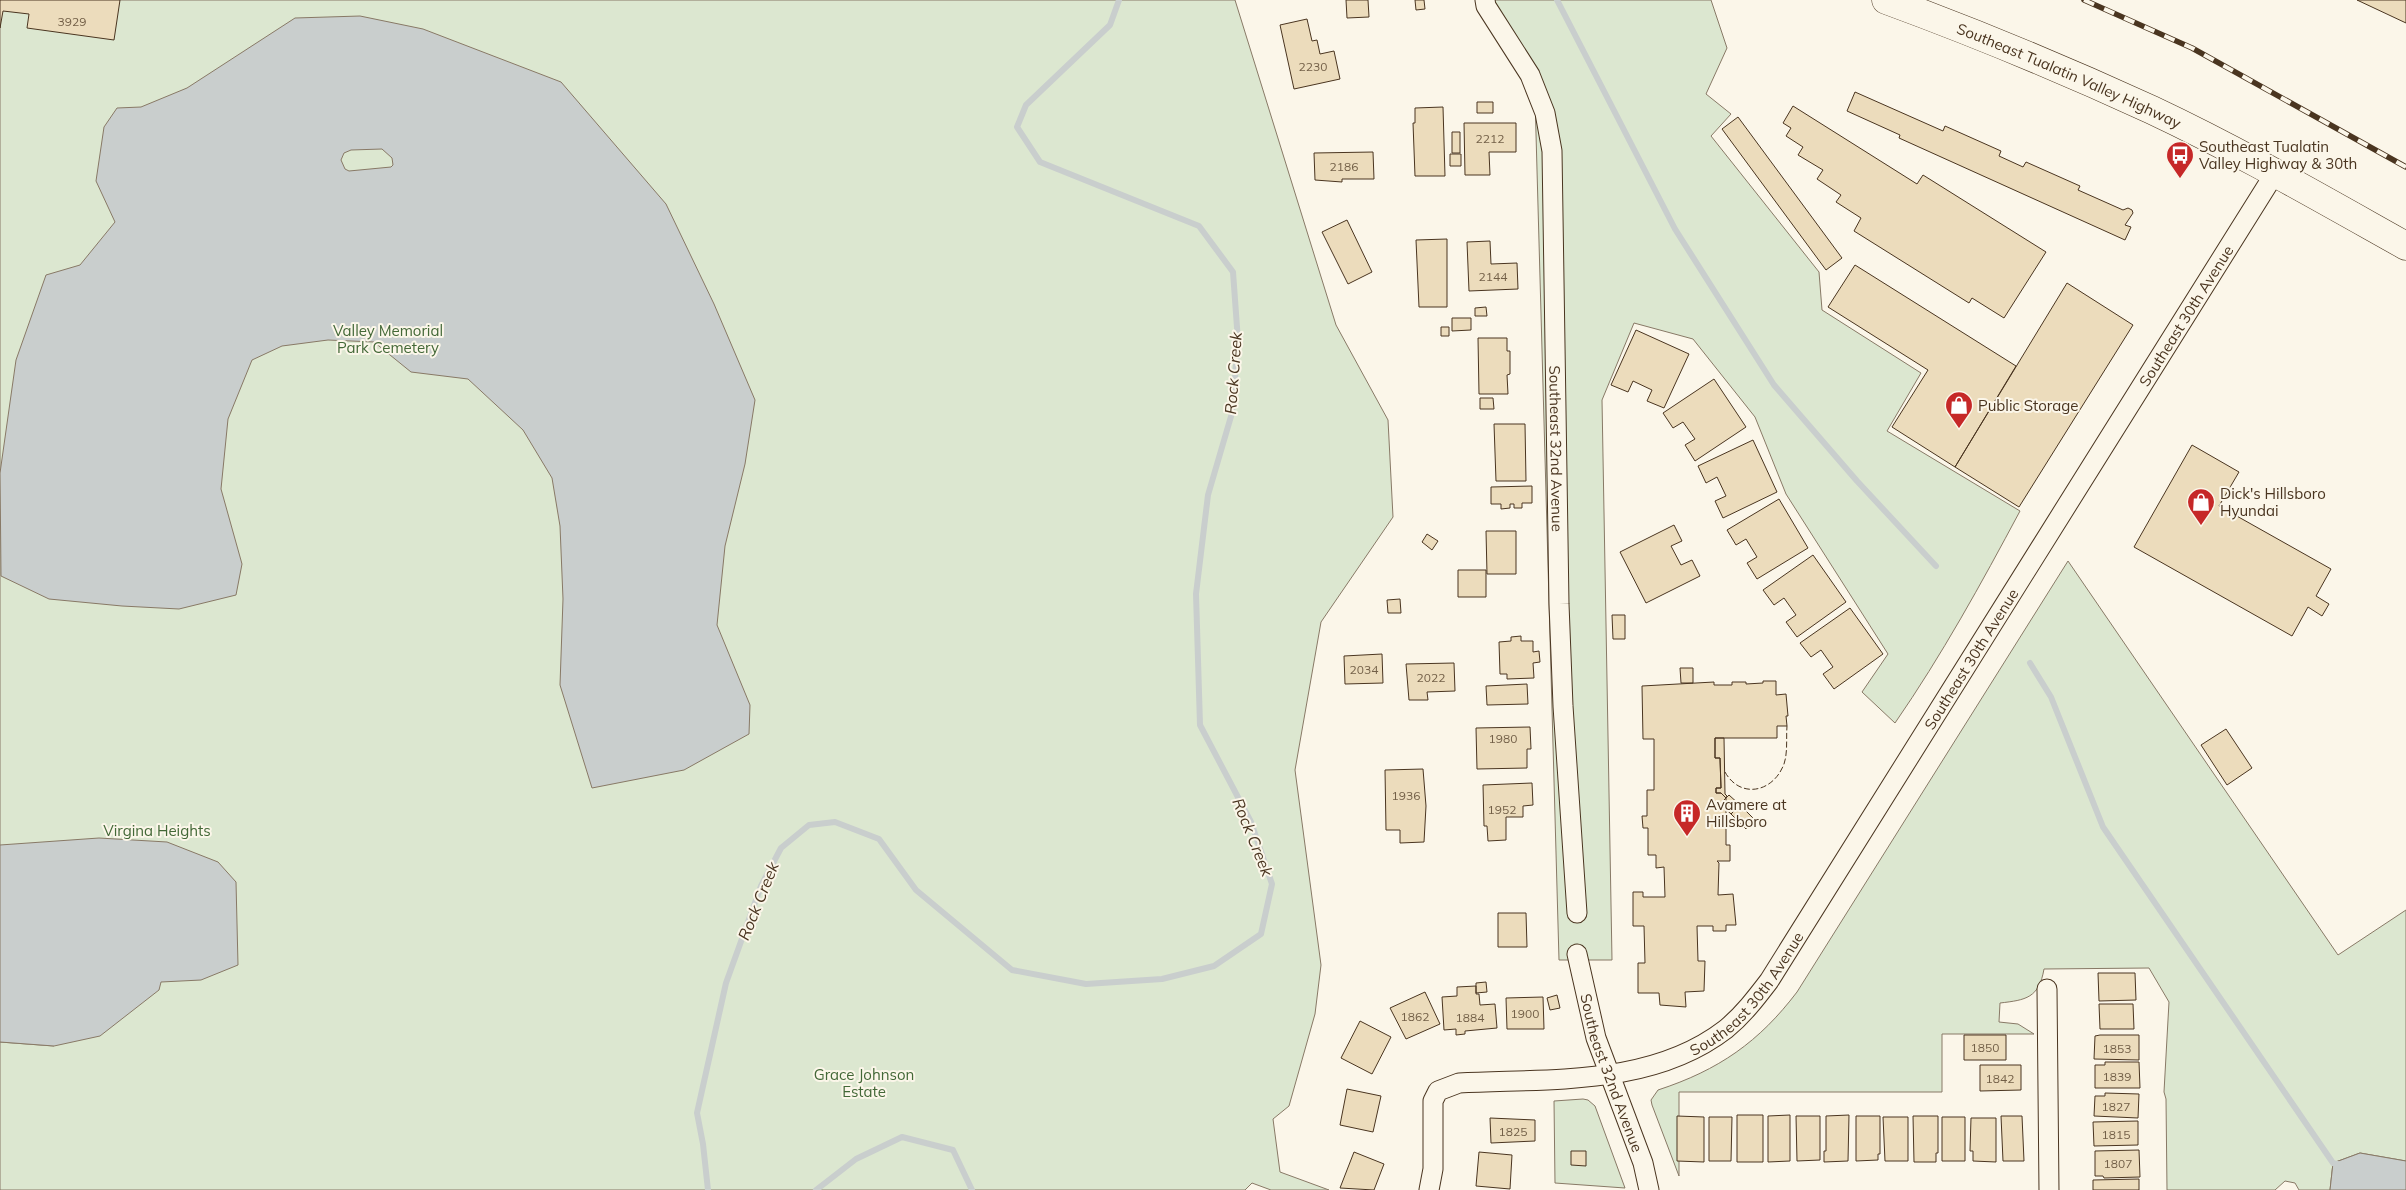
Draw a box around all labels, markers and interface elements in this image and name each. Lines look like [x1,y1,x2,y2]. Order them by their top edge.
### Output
house number: 3929 [58,14,86,29]
street label: Southeast Tualatin Valley Highway [1954,18,2185,132]
house number: 2230 [1299,59,1327,74]
house number: 2212 [1476,131,1504,146]
place label: Southeast Tualatin Valley Highway & 30th [2199,137,2357,173]
bus stop icon: Southeast Tualatin Valley Highway & 30th [2165,140,2195,179]
house number: 2186 [1330,159,1358,174]
street label: Southeast 30th Avenue [2134,242,2237,390]
house number: 2144 [1479,269,1507,284]
park label: Valley Memorial Park Cemetery [333,321,443,357]
water label: Rock Creek [1220,330,1246,415]
street label: Southeast 32nd Avenue [1546,365,1567,532]
shop icon: Public Storage [1944,390,1974,429]
place label: Public Storage [1978,396,2078,415]
place label: Dick's Hillsboro Hyundai [2220,484,2326,520]
shop icon: Dick's Hillsboro Hyundai [2186,487,2216,526]
street label: Southeast 30th Avenue [1920,585,2022,733]
house number: 2034 [1350,662,1378,677]
house number: 2022 [1417,670,1445,685]
house number: 1980 [1489,731,1517,746]
house number: 1936 [1392,788,1420,803]
water label: Rock Creek [1228,795,1278,880]
place label: Avamere at Hillsboro [1706,795,1786,831]
building icon: Avamere at Hillsboro [1672,798,1702,837]
house number: 1952 [1488,802,1516,817]
park label: Virgina Heights [103,821,211,840]
water label: Rock Creek [733,858,783,943]
street label: Southeast 30th Avenue [1686,928,1807,1059]
street label: Southeast 32nd Avenue [1577,992,1648,1155]
house number: 1900 [1511,1006,1539,1021]
house number: 1862 [1401,1009,1429,1024]
house number: 1884 [1456,1010,1484,1025]
house number: 1850 [1971,1040,1999,1055]
house number: 1853 [2103,1041,2131,1056]
park label: Grace Johnson Estate [814,1065,914,1101]
house number: 1839 [2103,1069,2131,1084]
house number: 1842 [1986,1071,2014,1086]
house number: 1827 [2102,1099,2130,1114]
house number: 1825 [1499,1124,1527,1139]
house number: 1815 [2102,1127,2130,1142]
house number: 1807 [2104,1156,2132,1171]

